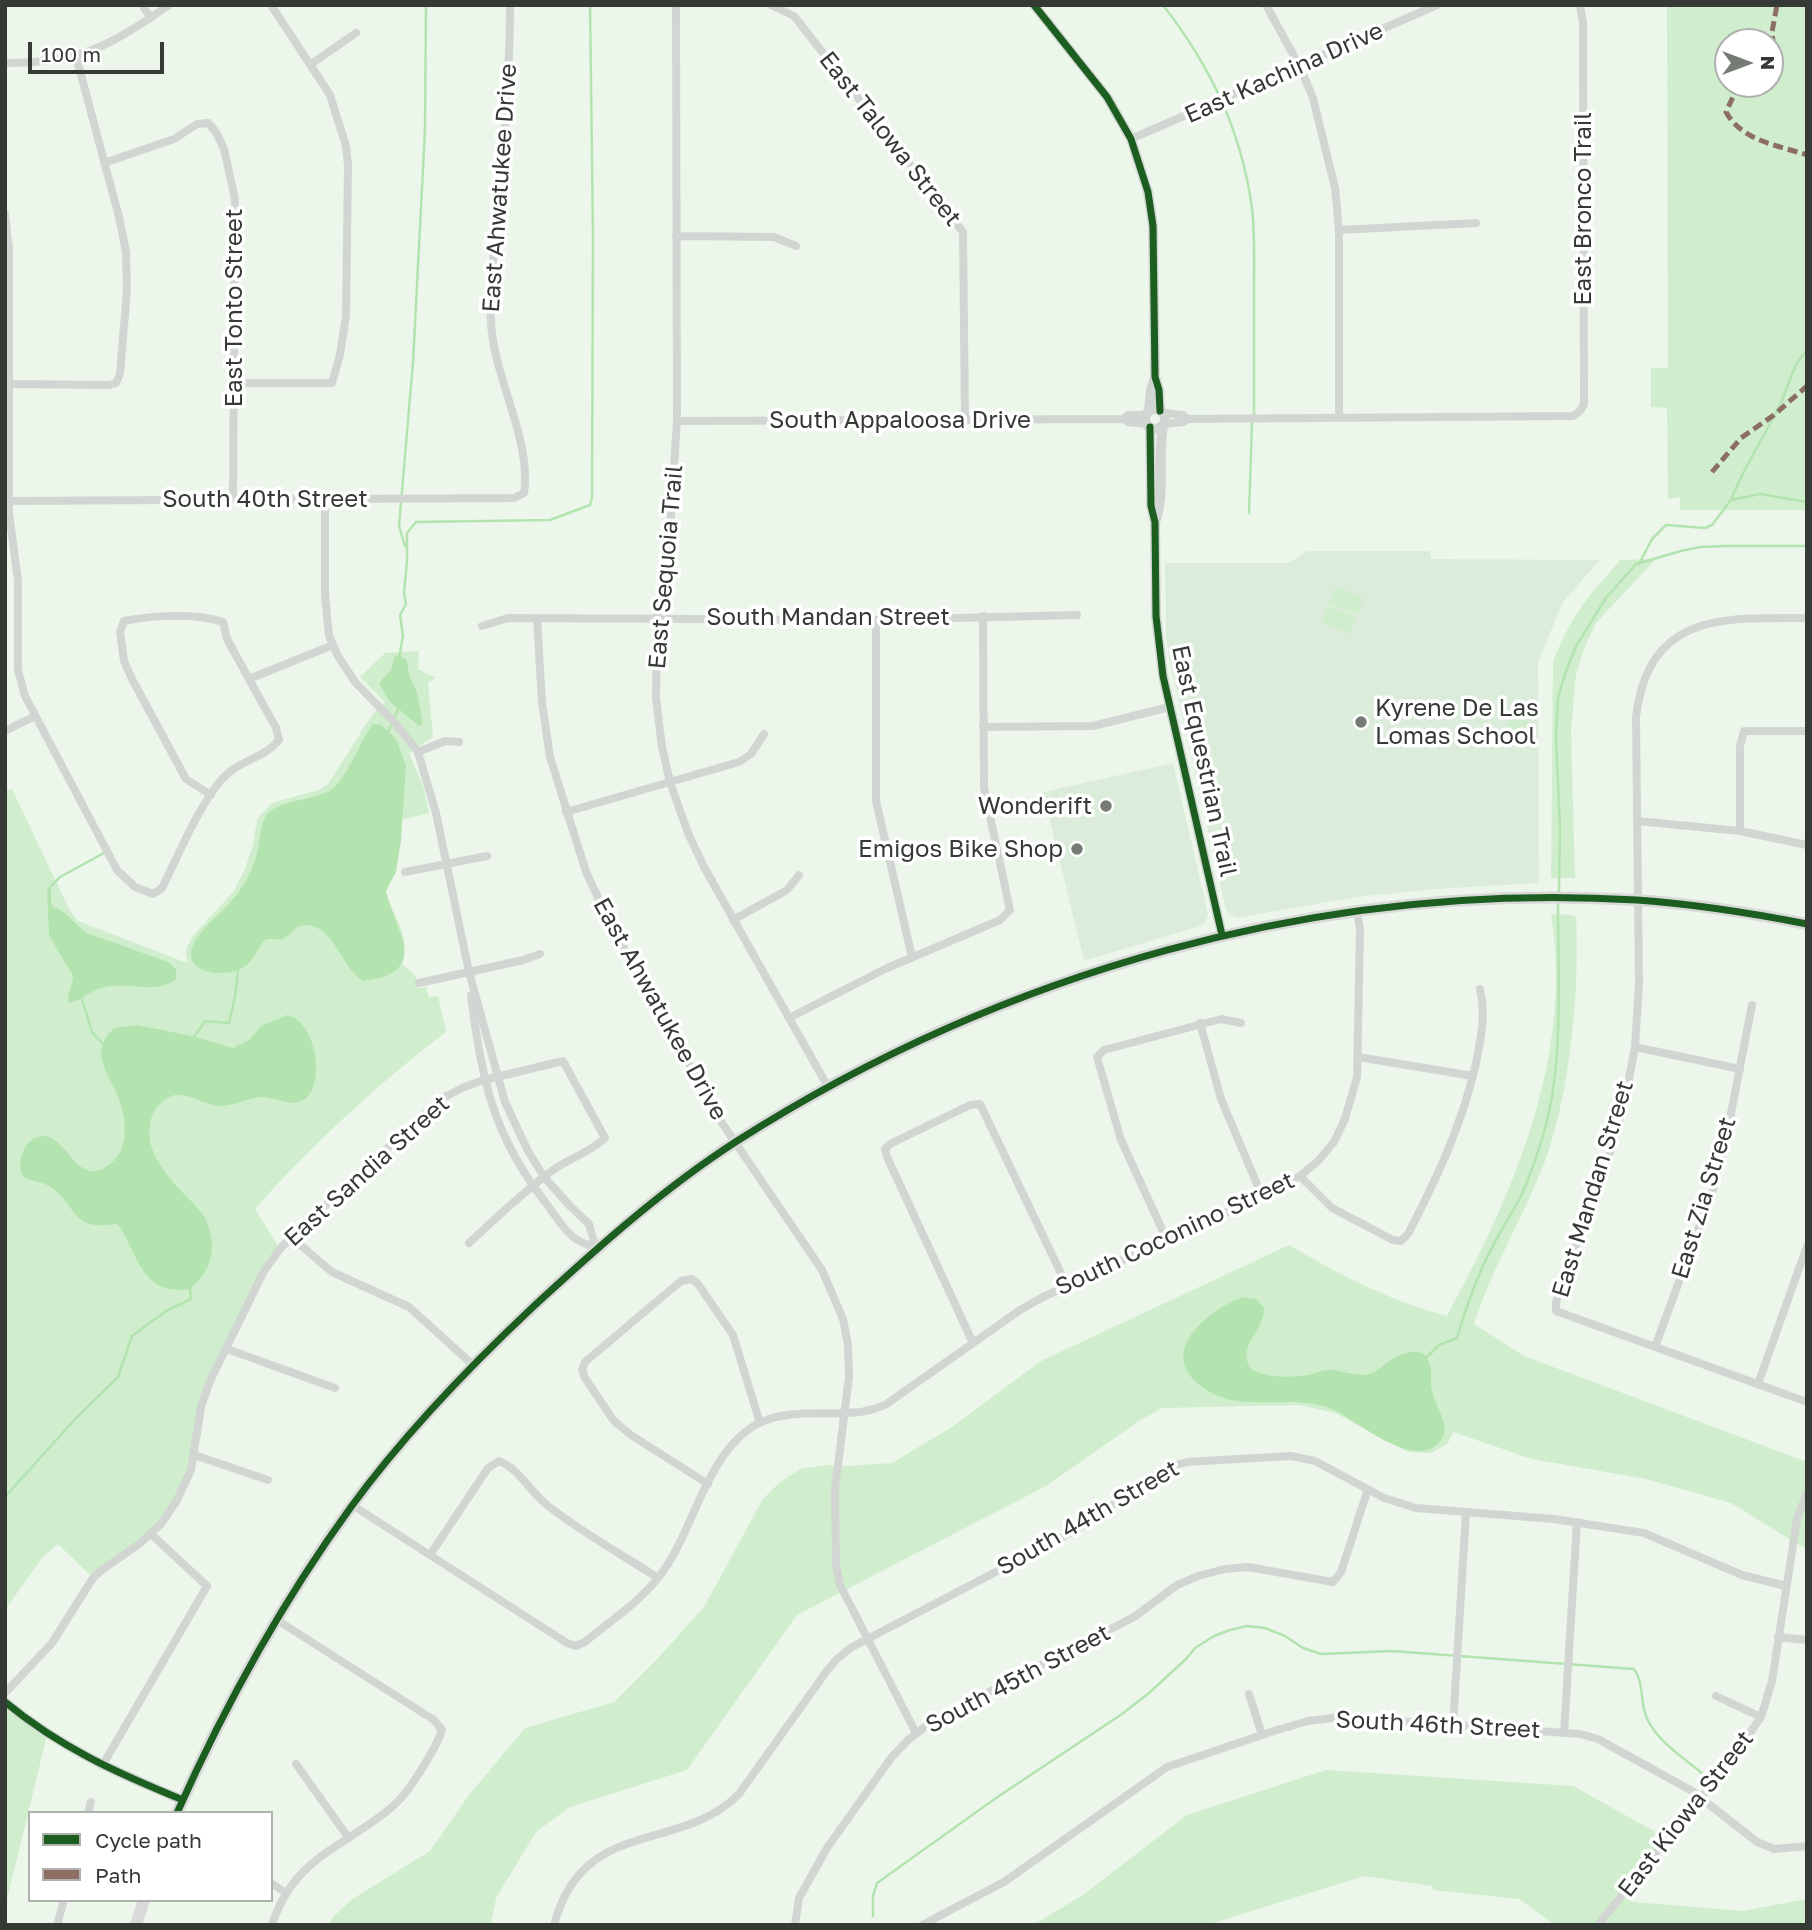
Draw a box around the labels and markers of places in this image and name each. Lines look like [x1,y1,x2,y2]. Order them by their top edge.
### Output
place label: Kyrene De Las Lomas School [1375,694,1539,750]
marker: Kyrene De Las Lomas School [1353,714,1369,730]
place label: Wonderift [978,792,1092,820]
marker: Wonderift [1098,798,1114,814]
place label: Emigos Bike Shop [858,835,1063,863]
marker: Emigos Bike Shop [1069,841,1085,857]

